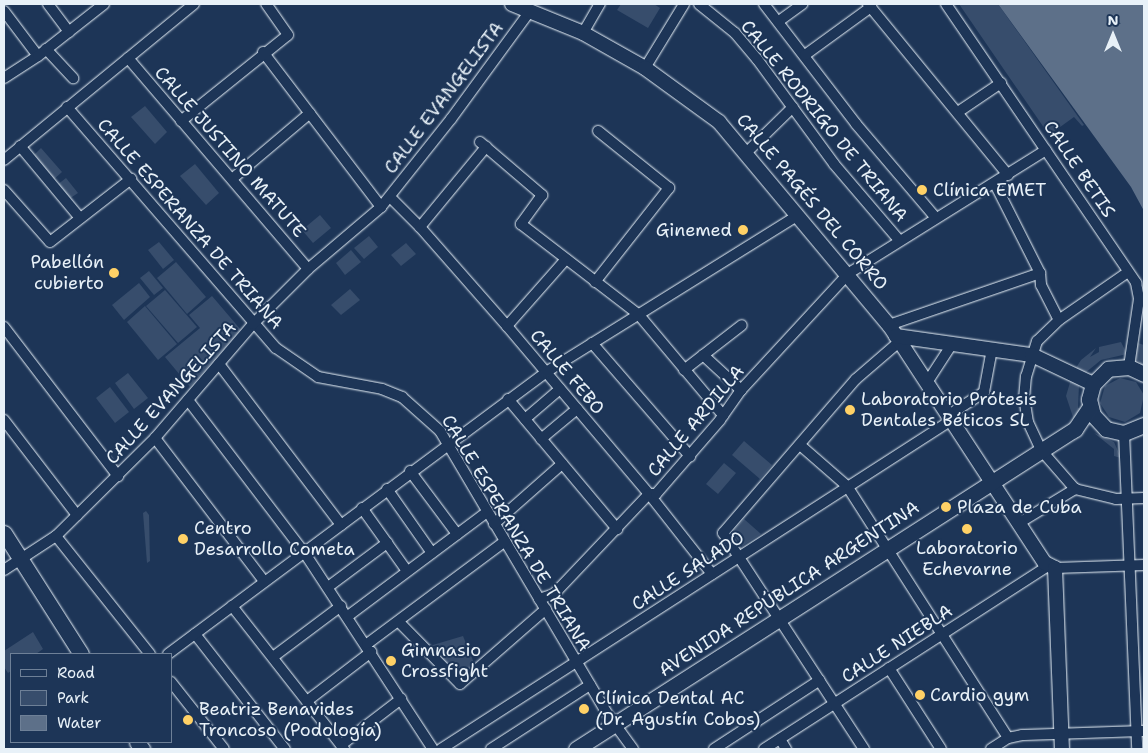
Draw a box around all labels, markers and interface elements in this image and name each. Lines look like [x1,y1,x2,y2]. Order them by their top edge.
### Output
north arrow [1088,10,1138,60]
text: N [1107,11,1119,29]
street label: CALLE RODRIGO DE TRIANA [736,16,912,226]
street label: CALLE EVANGELISTA [380,18,508,178]
street label: CALLE JUSTINO MATUTE [150,62,310,242]
street label: CALLE PAGÉS DEL CORRO [732,109,892,295]
street label: CALLE ESPERANZA DE TRIANA [93,114,287,334]
street label: CALLE BETIS [1039,116,1119,222]
place label: Clínica EMET [933,179,1046,201]
marker: Clínica EMET [915,183,929,197]
place label: Ginemed [656,219,732,241]
marker: Ginemed [736,223,750,237]
place label: Pabellón cubierto [30,252,104,294]
marker: Pabellón cubierto [108,267,120,279]
street label: CALLE EVANGELISTA [101,317,241,469]
street label: CALLE FEBO [525,325,609,419]
street label: CALLE ARDILLA [643,361,749,481]
place label: Laboratorio Prótesis Dentales Béticos SL [861,389,1037,432]
marker: Laboratorio Prótesis Dentales Béticos SL [843,403,857,417]
street label: CALLE ESPERANZA DE TRIANA [437,411,595,655]
place label: Plaza de Cuba [957,496,1082,518]
street label: AVENIDA REPÚBLICA ARGENTINA [655,497,923,681]
marker: Plaza de Cuba [939,500,953,514]
place label: Centro Desarrollo Cometa [194,518,355,560]
marker: Laboratorio Echevarne [960,522,974,536]
street label: CALLE SALADO [628,527,748,615]
marker: Centro Desarrollo Cometa [176,532,190,546]
place label: Laboratorio Echevarne [916,538,1018,580]
street label: CALLE NIEBLA [838,600,956,688]
place label: Gimnasio Crossfight [401,640,488,682]
legend [10,653,172,743]
marker: Gimnasio Crossfight [385,655,397,667]
text: Road [57,663,95,683]
place label: Cardio gym [930,684,1029,706]
text: Park [57,688,89,708]
place label: Clínica Dental AC (Dr. Agustín Cobos) [595,688,760,731]
marker: Cardio gym [914,689,926,701]
place label: Beatriz Benavides Troncoso (Podología) [199,699,382,742]
marker: Clínica Dental AC (Dr. Agustín Cobos) [577,702,591,716]
text: Water [57,713,101,733]
marker: Beatriz Benavides Troncoso (Podología) [181,713,195,727]

